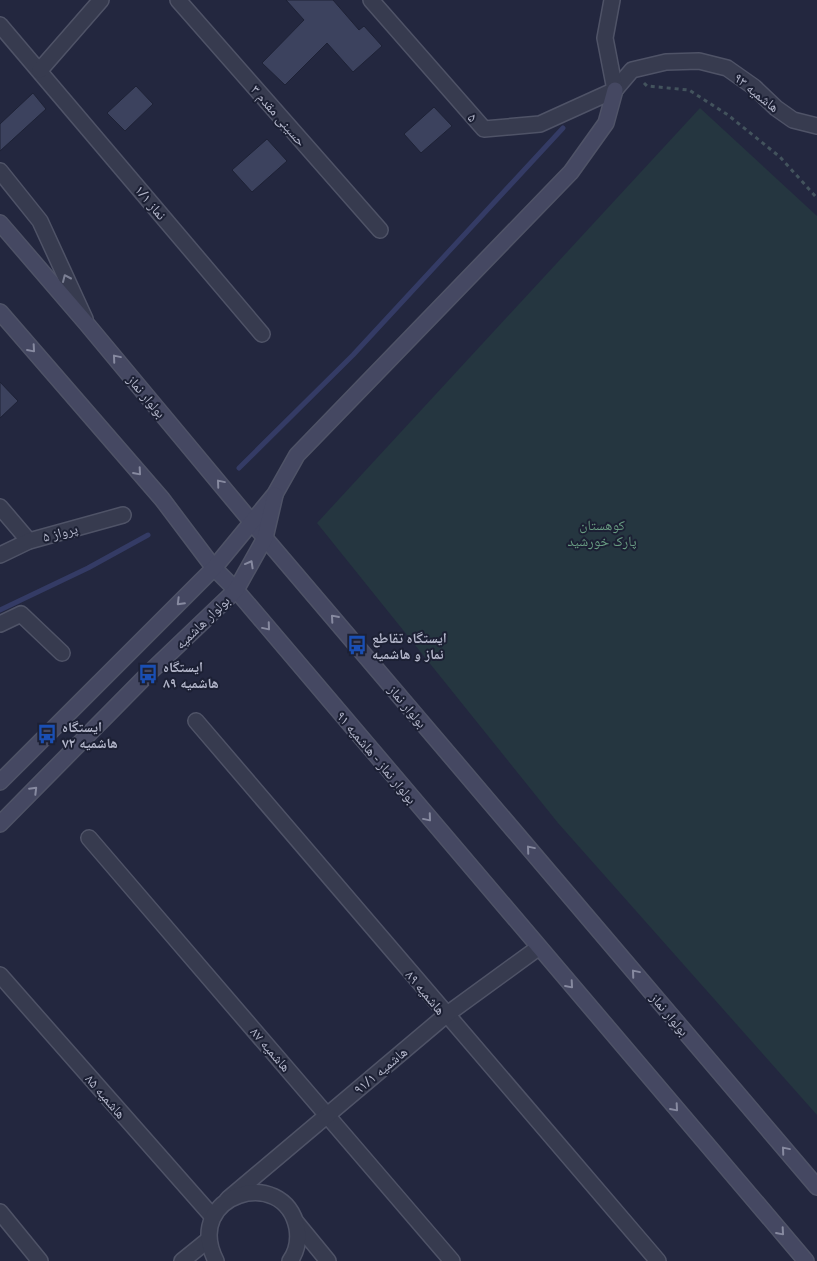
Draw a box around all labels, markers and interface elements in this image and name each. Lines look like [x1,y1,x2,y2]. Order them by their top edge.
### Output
street label: هاشمیه ۹۳ [730,68,784,116]
street label: حسینی مقدم ۳ [246,80,311,151]
street label: ۵ [464,108,482,126]
street label: نماز ۱/۱ [131,181,171,224]
one-way arrow [62,274,73,283]
one-way arrow [26,344,35,353]
one-way arrow [112,355,121,364]
street label: بولوار نماز [123,370,171,422]
one-way arrow [132,467,141,476]
one-way arrow [216,480,225,489]
park label: کوهستان پارک خورشید [567,515,637,550]
street label: پرواز ۵ [40,518,80,546]
one-way arrow [244,560,254,569]
street label: بولوار هاشمیه [170,591,234,653]
one-way arrow [177,596,186,605]
one-way arrow [330,615,339,624]
one-way arrow [261,621,270,630]
place label: ایستگاه تقاطع نماز و هاشمیه [372,628,447,663]
bus stop icon: ایستگاه تقاطع نماز و هاشمیه [346,634,368,656]
place label: ایستگاه هاشمیه ۸۹ [163,657,219,692]
bus stop icon: ایستگاه هاشمیه ۸۹ [137,663,159,685]
street label: بولوار نماز [384,680,432,732]
street label: بولوار نماز - هاشمیه ۹۱ [332,706,422,808]
place label: ایستگاه هاشمیه ۷۲ [62,717,118,752]
bus stop icon: ایستگاه هاشمیه ۷۲ [36,723,58,745]
one-way arrow [28,786,37,795]
one-way arrow [423,812,431,821]
one-way arrow [526,845,535,854]
street label: هاشمیه ۸۹ [402,966,450,1018]
one-way arrow [631,969,640,978]
one-way arrow [564,979,573,988]
street label: بولوار نماز [646,988,694,1040]
street label: هاشمیه ۸۷ [246,1023,296,1075]
street label: هاشمیه ۹۱/۱ [349,1042,411,1098]
street label: هاشمیه ۸۵ [81,1070,131,1122]
one-way arrow [669,1103,678,1112]
one-way arrow [782,1146,791,1155]
one-way arrow [775,1226,784,1235]

